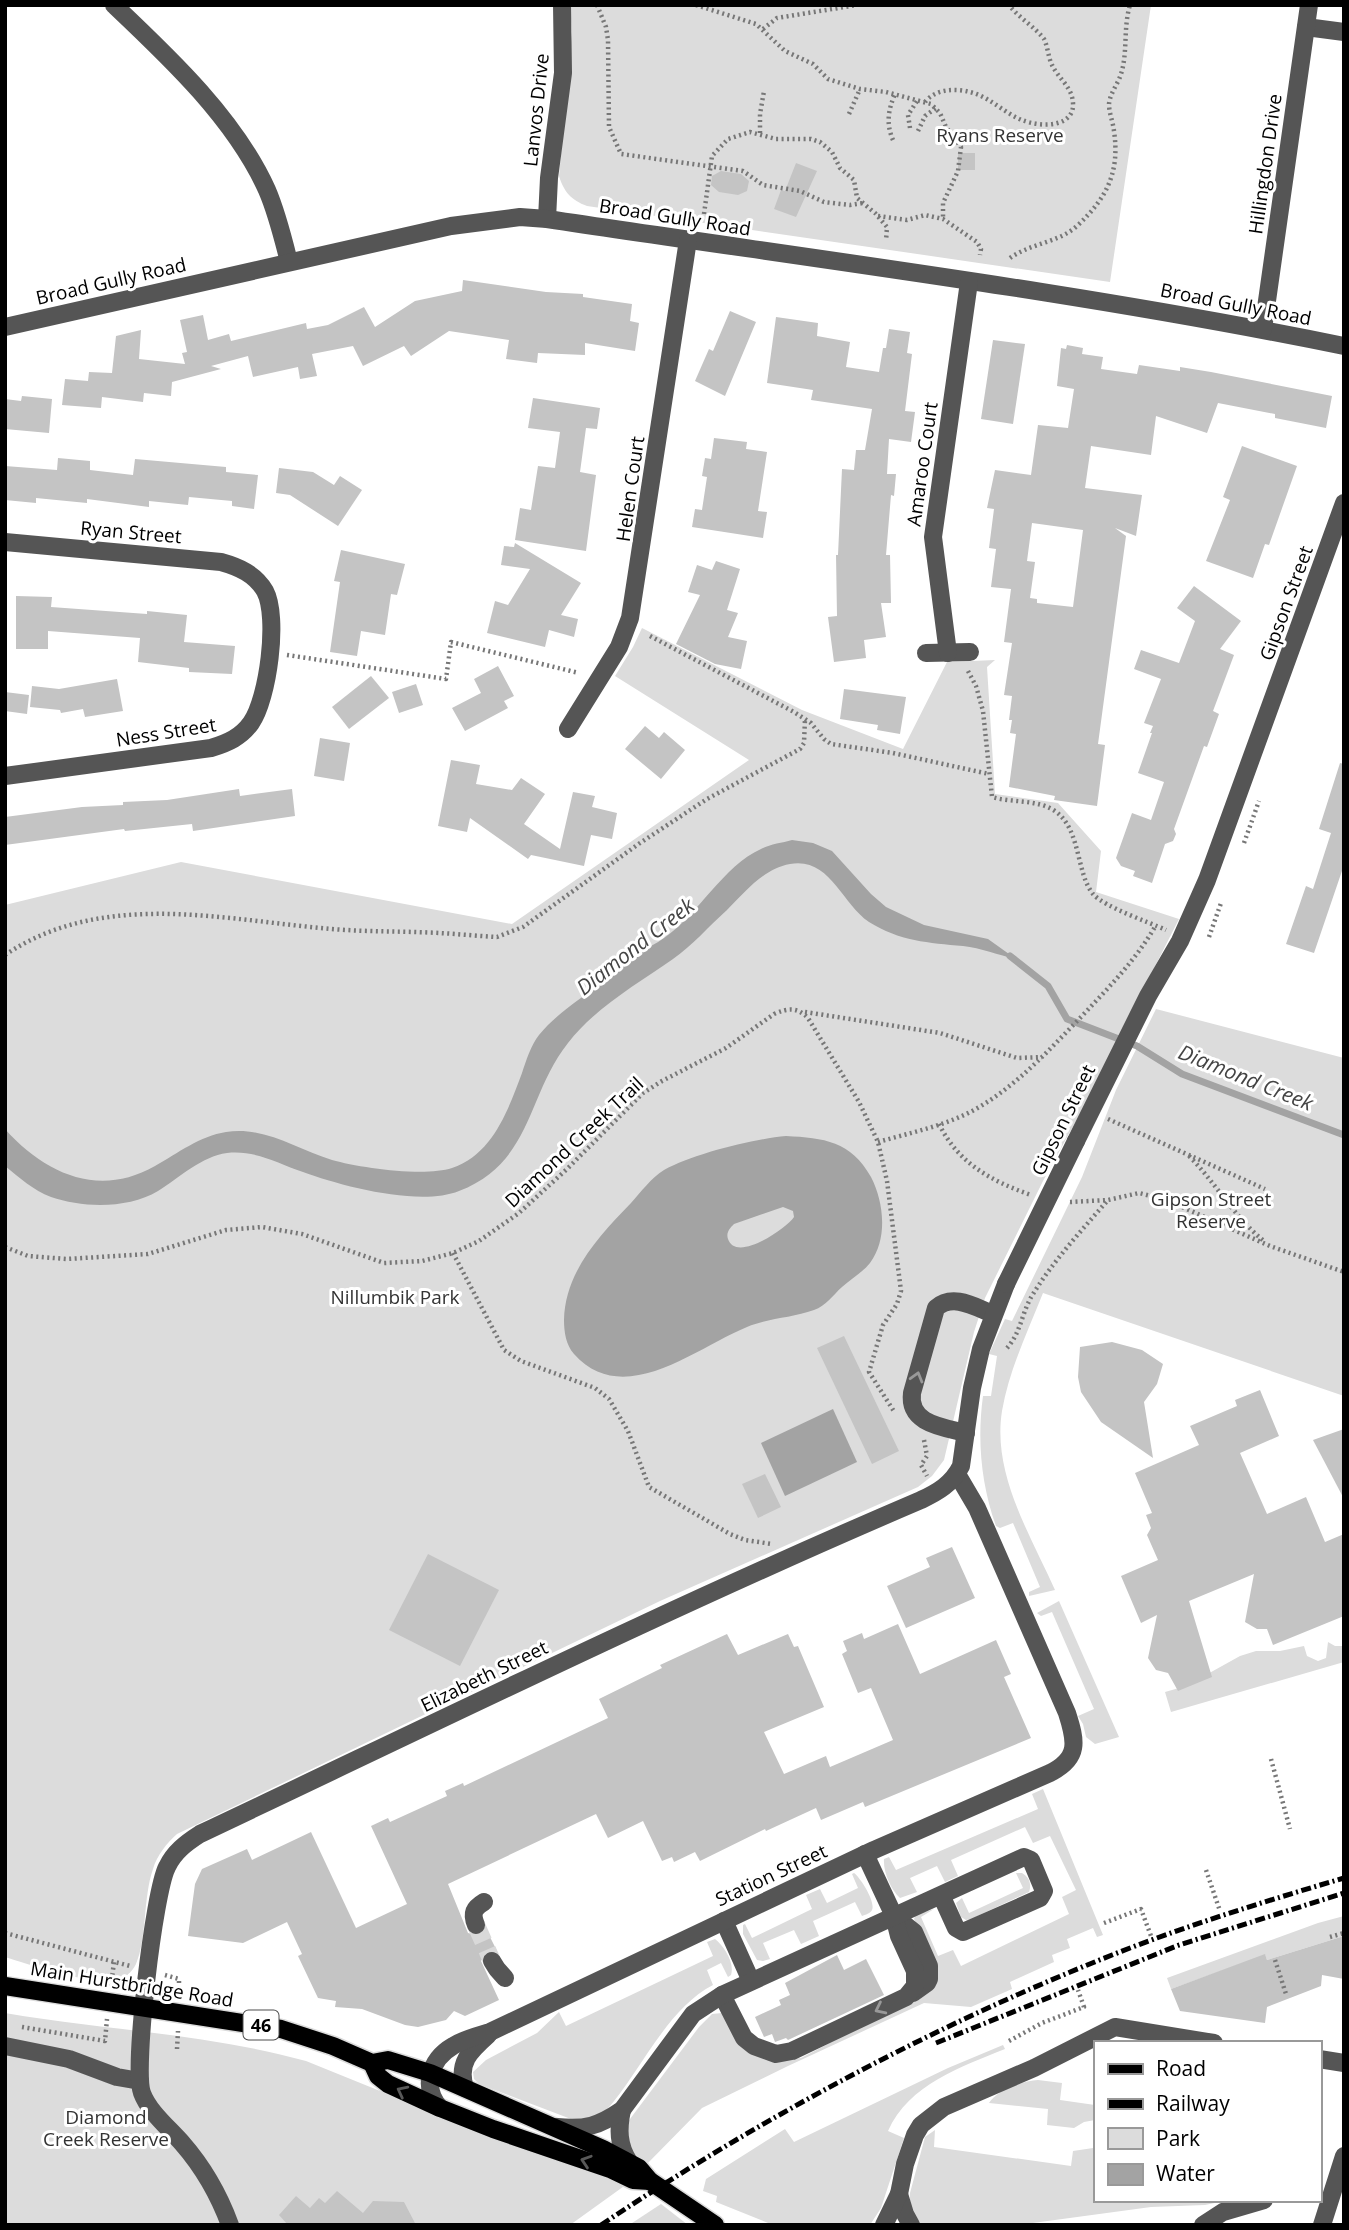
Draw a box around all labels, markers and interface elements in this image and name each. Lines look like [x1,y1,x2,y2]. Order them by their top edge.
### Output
street label: Lanvos Drive [517,52,555,168]
street label: Hillingdon Drive [1242,92,1288,236]
park label: Ryans Reserve [936,122,1064,148]
street label: Broad Gully Road [597,192,753,242]
street label: Broad Gully Road [33,251,189,311]
street label: Broad Gully Road [1158,277,1314,331]
street label: Amaroo Court [900,400,944,528]
street label: Helen Court [610,434,650,543]
street label: Ryan Street [79,515,183,549]
street label: Gipson Street [1253,542,1319,664]
street label: Ness Street [114,711,218,753]
water label: Diamond Creek [570,891,700,1001]
water label: Diamond Creek [1175,1037,1318,1117]
street label: Gipson Street [1025,1060,1101,1180]
street label: Diamond Creek Trail [499,1071,649,1213]
park label: Gipson Street Reserve [1151,1186,1271,1234]
park label: Nillumbik Park [330,1284,460,1310]
one-way arrow [908,1371,923,1383]
street label: Elizabeth Street [416,1634,552,1718]
street label: Station Street [711,1838,831,1912]
street label: Main Hurstbridge Road [29,1955,235,2013]
one-way arrow [875,2001,888,2015]
road number: 46 [244,2010,278,2039]
legend [1094,2041,1321,2202]
text: Road [1156,2054,1206,2082]
one-way arrow [397,2085,409,2099]
text: Railway [1156,2089,1230,2117]
park label: Diamond Creek Reserve [43,2104,169,2152]
text: Park [1156,2124,1200,2152]
one-way arrow [580,2154,592,2169]
text: Water [1156,2159,1215,2187]

